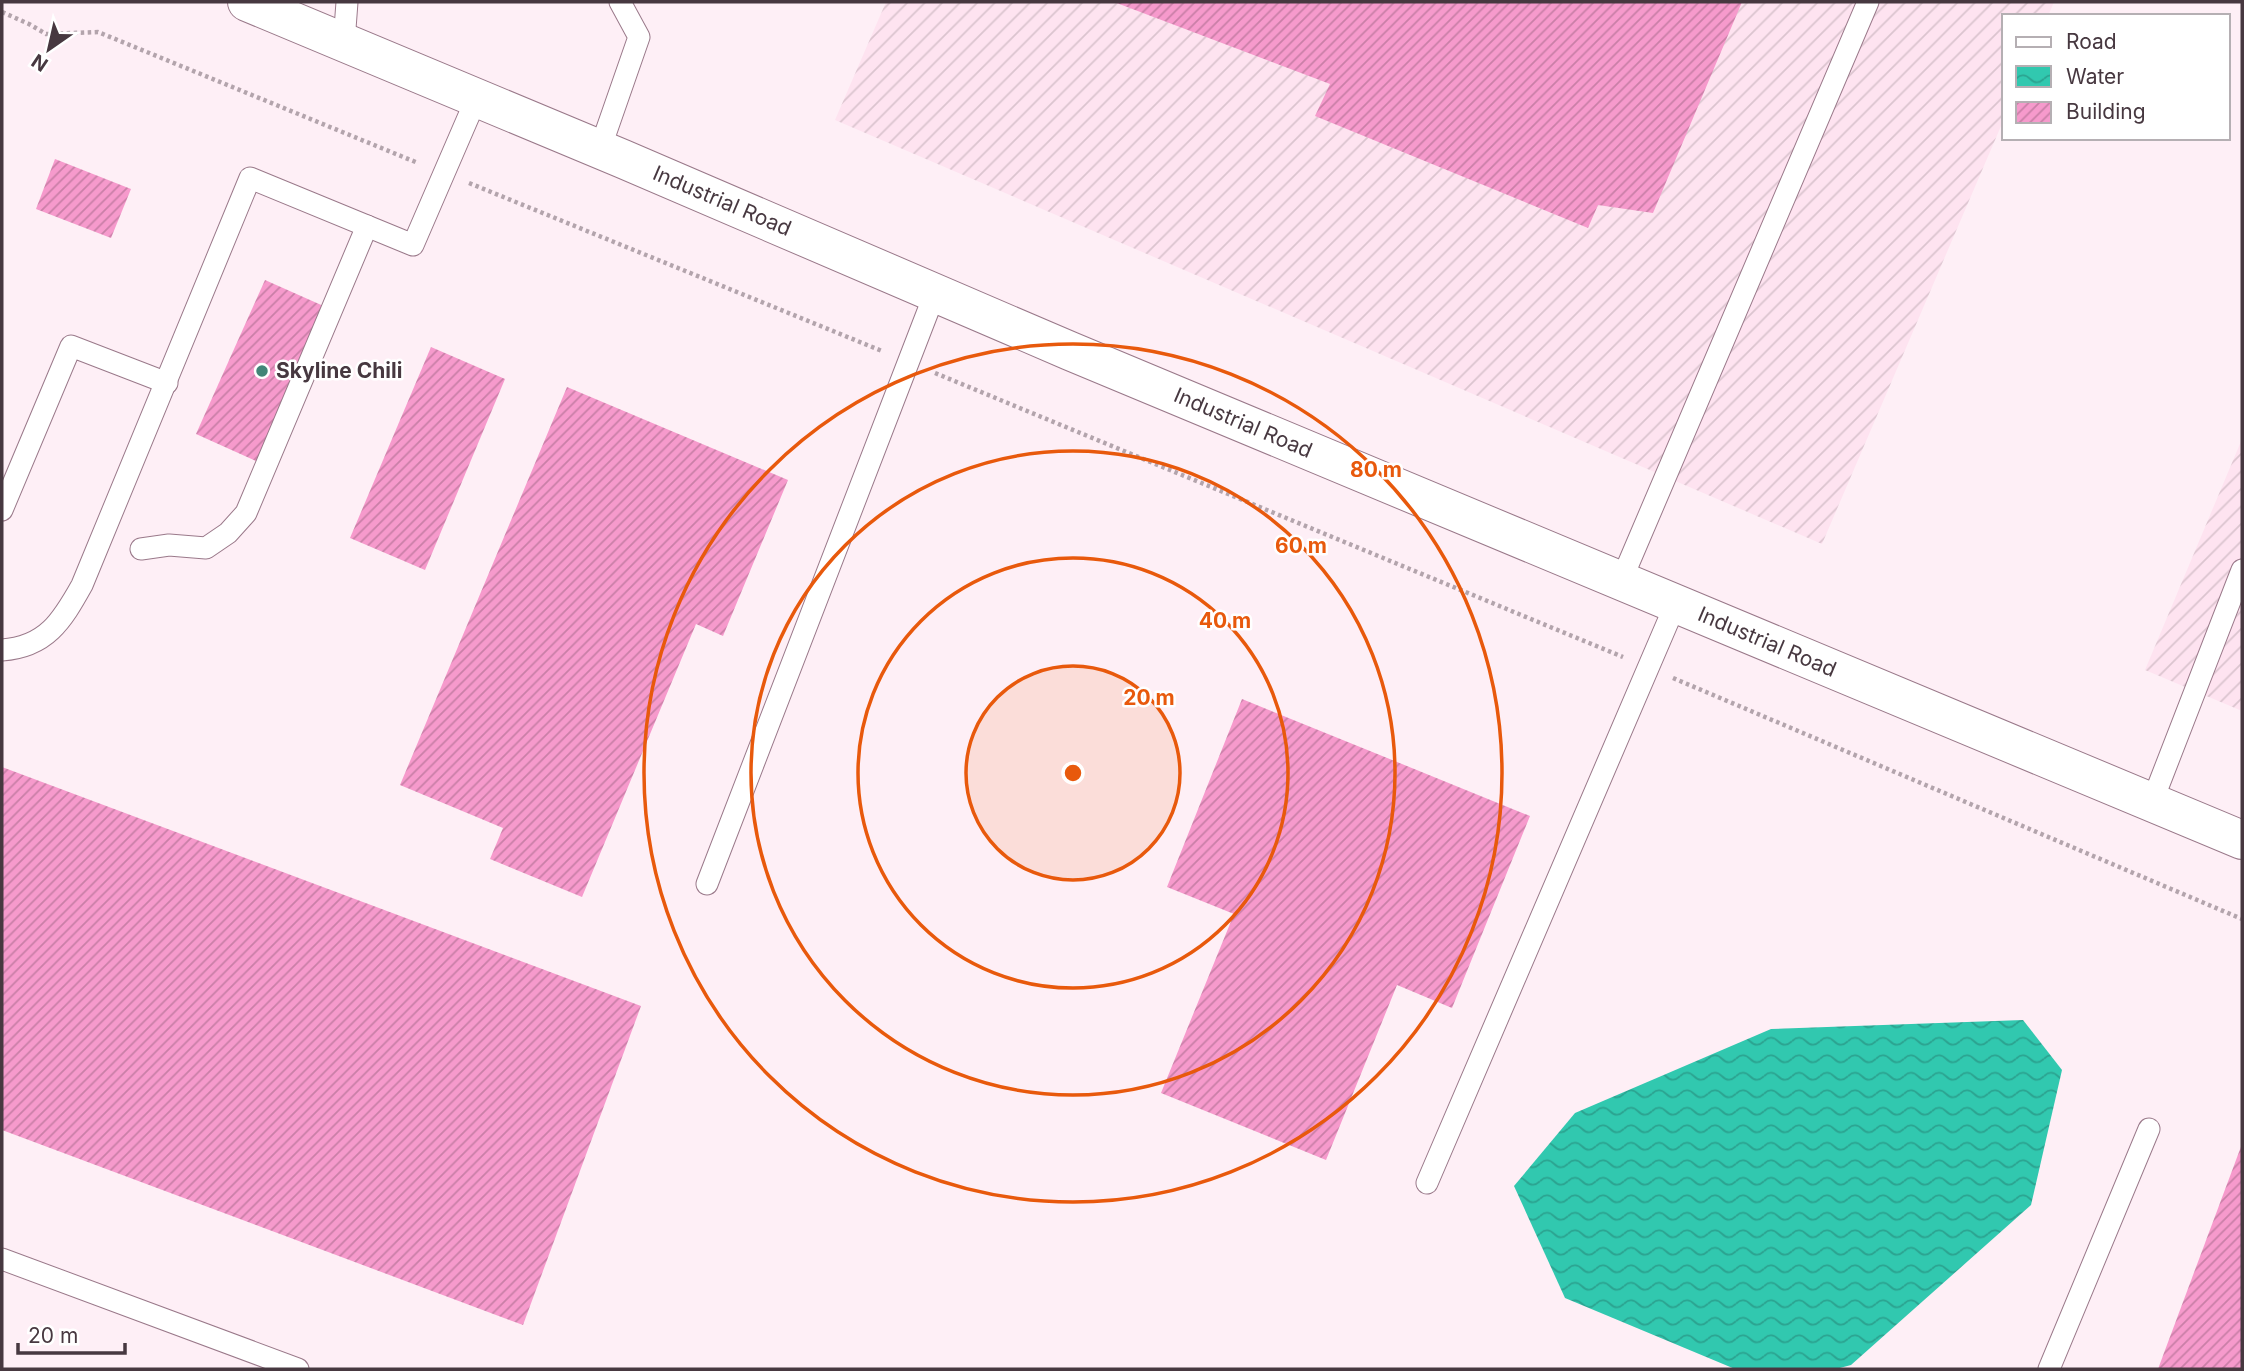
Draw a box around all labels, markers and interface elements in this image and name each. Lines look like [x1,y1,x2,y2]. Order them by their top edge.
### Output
north arrow [14,14,84,84]
legend [2002,14,2230,140]
text: Road [2066,29,2117,54]
text: N [27,49,52,76]
text: Water [2066,64,2124,89]
text: Building [2066,99,2146,124]
street label: Industrial Road [649,160,795,241]
place label: Skyline Chili [276,358,402,383]
marker: Skyline Chili [254,363,270,379]
street label: Industrial Road [1170,382,1316,463]
text: 80 m [1350,457,1402,482]
text: 60 m [1275,533,1327,558]
street label: Industrial Road [1694,601,1840,682]
text: 40 m [1199,608,1251,633]
text: 20 m [1123,685,1175,710]
centre of rings [1061,761,1085,785]
scale bar [18,1312,124,1356]
text: 20 m [28,1323,78,1348]

